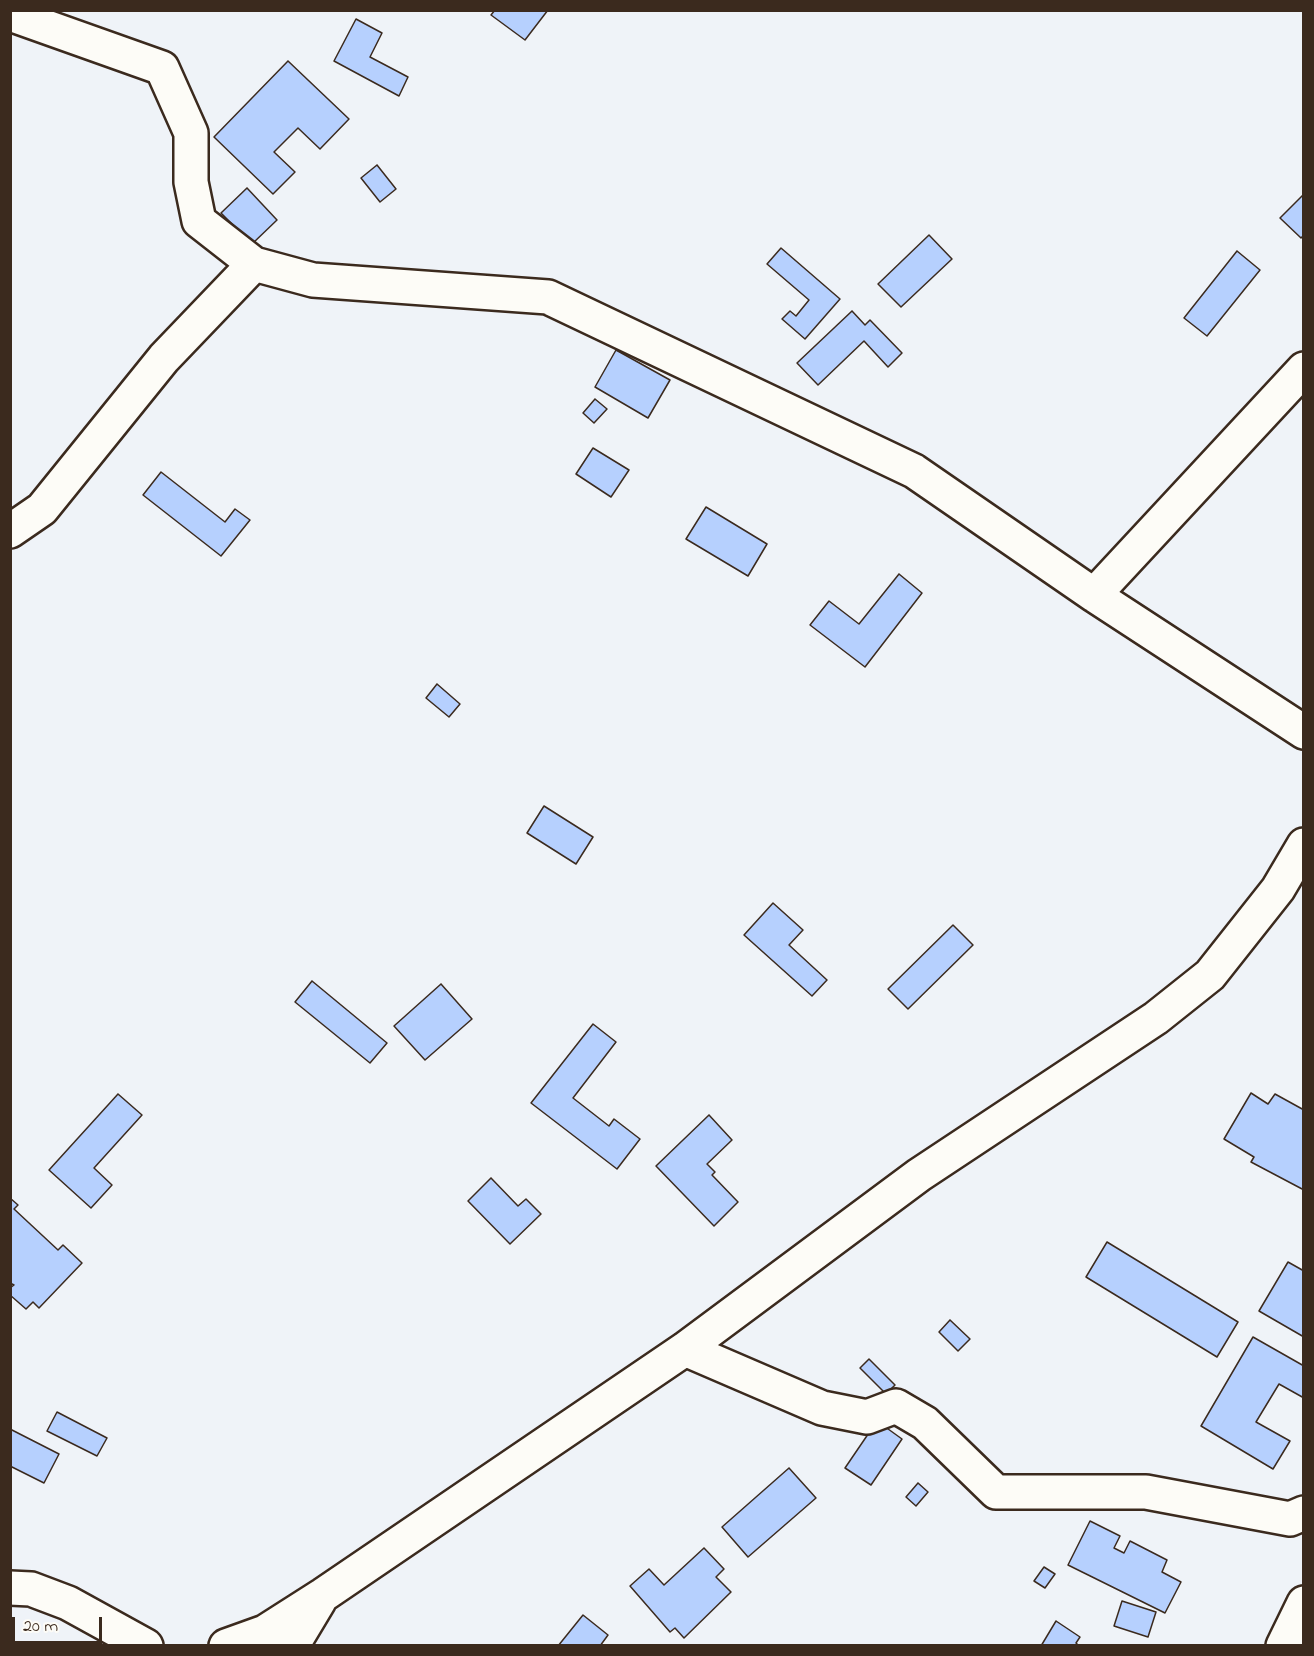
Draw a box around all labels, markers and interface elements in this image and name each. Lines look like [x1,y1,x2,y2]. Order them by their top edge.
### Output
scale bar [15,1605,105,1643]
text: 20 m [23,1614,58,1640]

